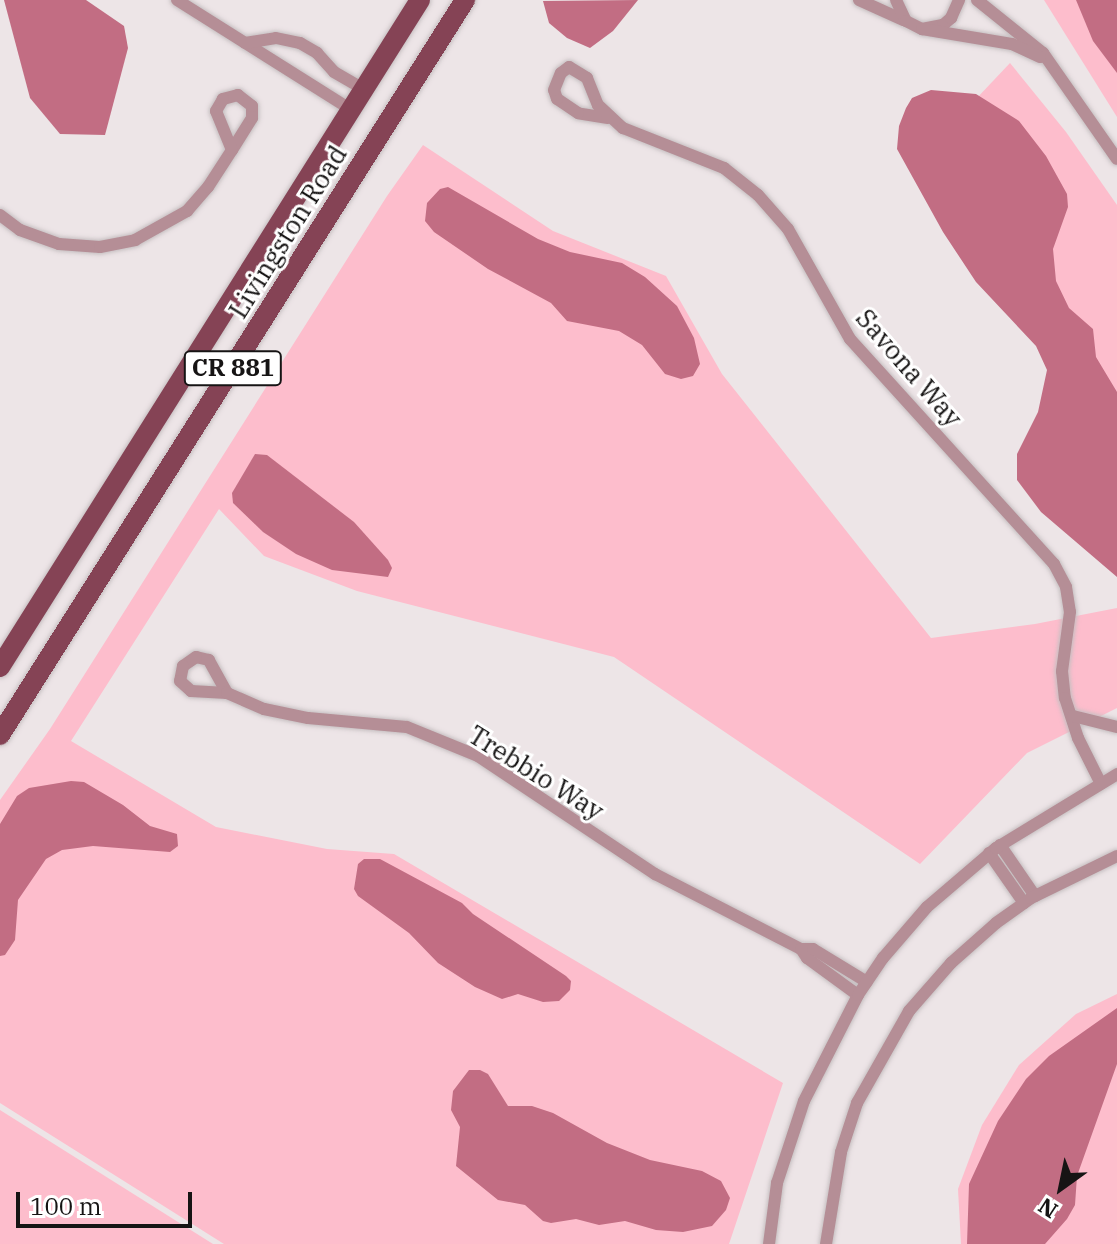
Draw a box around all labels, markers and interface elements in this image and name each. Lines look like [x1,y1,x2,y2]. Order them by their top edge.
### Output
street label: Livingston Road [222,140,354,324]
street label: Savona Way [849,303,969,433]
road number: CR 881 [183,348,283,388]
street label: Trebbio Way [463,719,609,827]
north arrow [1021,1148,1101,1228]
scale bar [20,1176,196,1226]
text: 100 m [30,1190,102,1222]
text: N [1032,1192,1063,1225]

